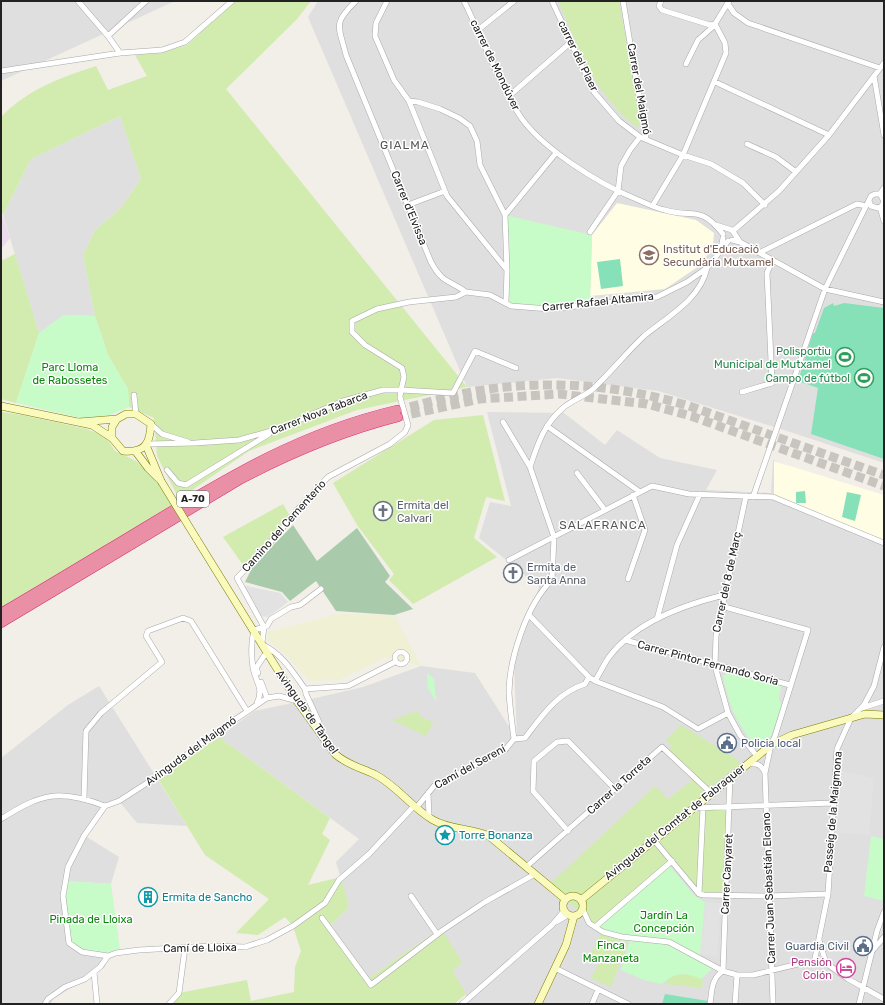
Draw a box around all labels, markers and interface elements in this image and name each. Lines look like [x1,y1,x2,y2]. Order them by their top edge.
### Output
street label: carrer de Mondúver [467,17,523,113]
street label: carrer del Plaer [555,18,601,94]
street label: Carrer del Maigmó [625,42,653,136]
district label: GIALMA [380,138,430,152]
street label: Carrer d'Eivissa [388,169,430,247]
place label: Institut d'Educació Secundària Mutxamel [663,243,774,269]
school or university icon: Institut d'Educació Secundària Mutxamel [638,244,660,266]
street label: Carrer Rafael Altamira [542,290,654,314]
place label: Polisportiu Municipal de Mutxamel [714,345,831,371]
sports icon: Polisportiu Municipal de Mutxamel [834,346,856,368]
park label: Parc Lloma de Rabossetes [33,361,108,387]
sports icon: Campo de fútbol [853,367,875,389]
place label: Campo de fútbol [765,372,850,385]
street label: Carrer Nova Tabarca [269,389,369,437]
street label: Camino del Cementerio [239,477,329,575]
road number: A-70 [177,491,209,507]
place label: Ermita del Calvari [397,499,449,525]
church icon: Ermita del Calvari [372,500,394,522]
district label: SALAFRANCA [559,518,647,532]
street label: Carrer del 8 de Març [710,530,744,634]
place label: Ermita de Santa Anna [527,561,586,587]
church icon: Ermita de Santa Anna [502,562,524,584]
street label: Carrer Pintor Fernando Soria [636,638,780,688]
street label: Avinguda de Tàngel [273,667,341,757]
street label: Avinguda del Maigmó [143,714,239,788]
public building icon: Policia local [716,732,738,754]
place label: Policia local [741,737,801,750]
street label: Camí del Serení [432,741,509,792]
street label: Passeig de la Maigmona [821,751,845,873]
street label: Carrer la Torreta [584,753,654,817]
street label: Avinguda del Comtat de Fabraquer [602,761,749,883]
street label: Carrer Juan Sebastián Elcano [760,812,778,964]
place icon: Torre Bonanza [434,824,456,846]
place label: Torre Bonanza [459,829,532,842]
street label: Carrer Canyaret [718,833,736,915]
building icon: Ermita de Sancho [137,886,159,908]
place label: Ermita de Sancho [162,891,252,904]
park label: Jardín La Concepción [634,909,694,935]
park label: Pinada de Lloixa [50,913,132,926]
public building icon: Guardia Civil [852,935,874,957]
park label: Finca Manzaneta [583,939,639,965]
place label: Guardia Civil [785,940,849,953]
street label: Camí de Lloixa [163,941,237,955]
place label: Pensión Colón [791,956,832,982]
hotel icon: Pensión Colón [835,957,857,979]

